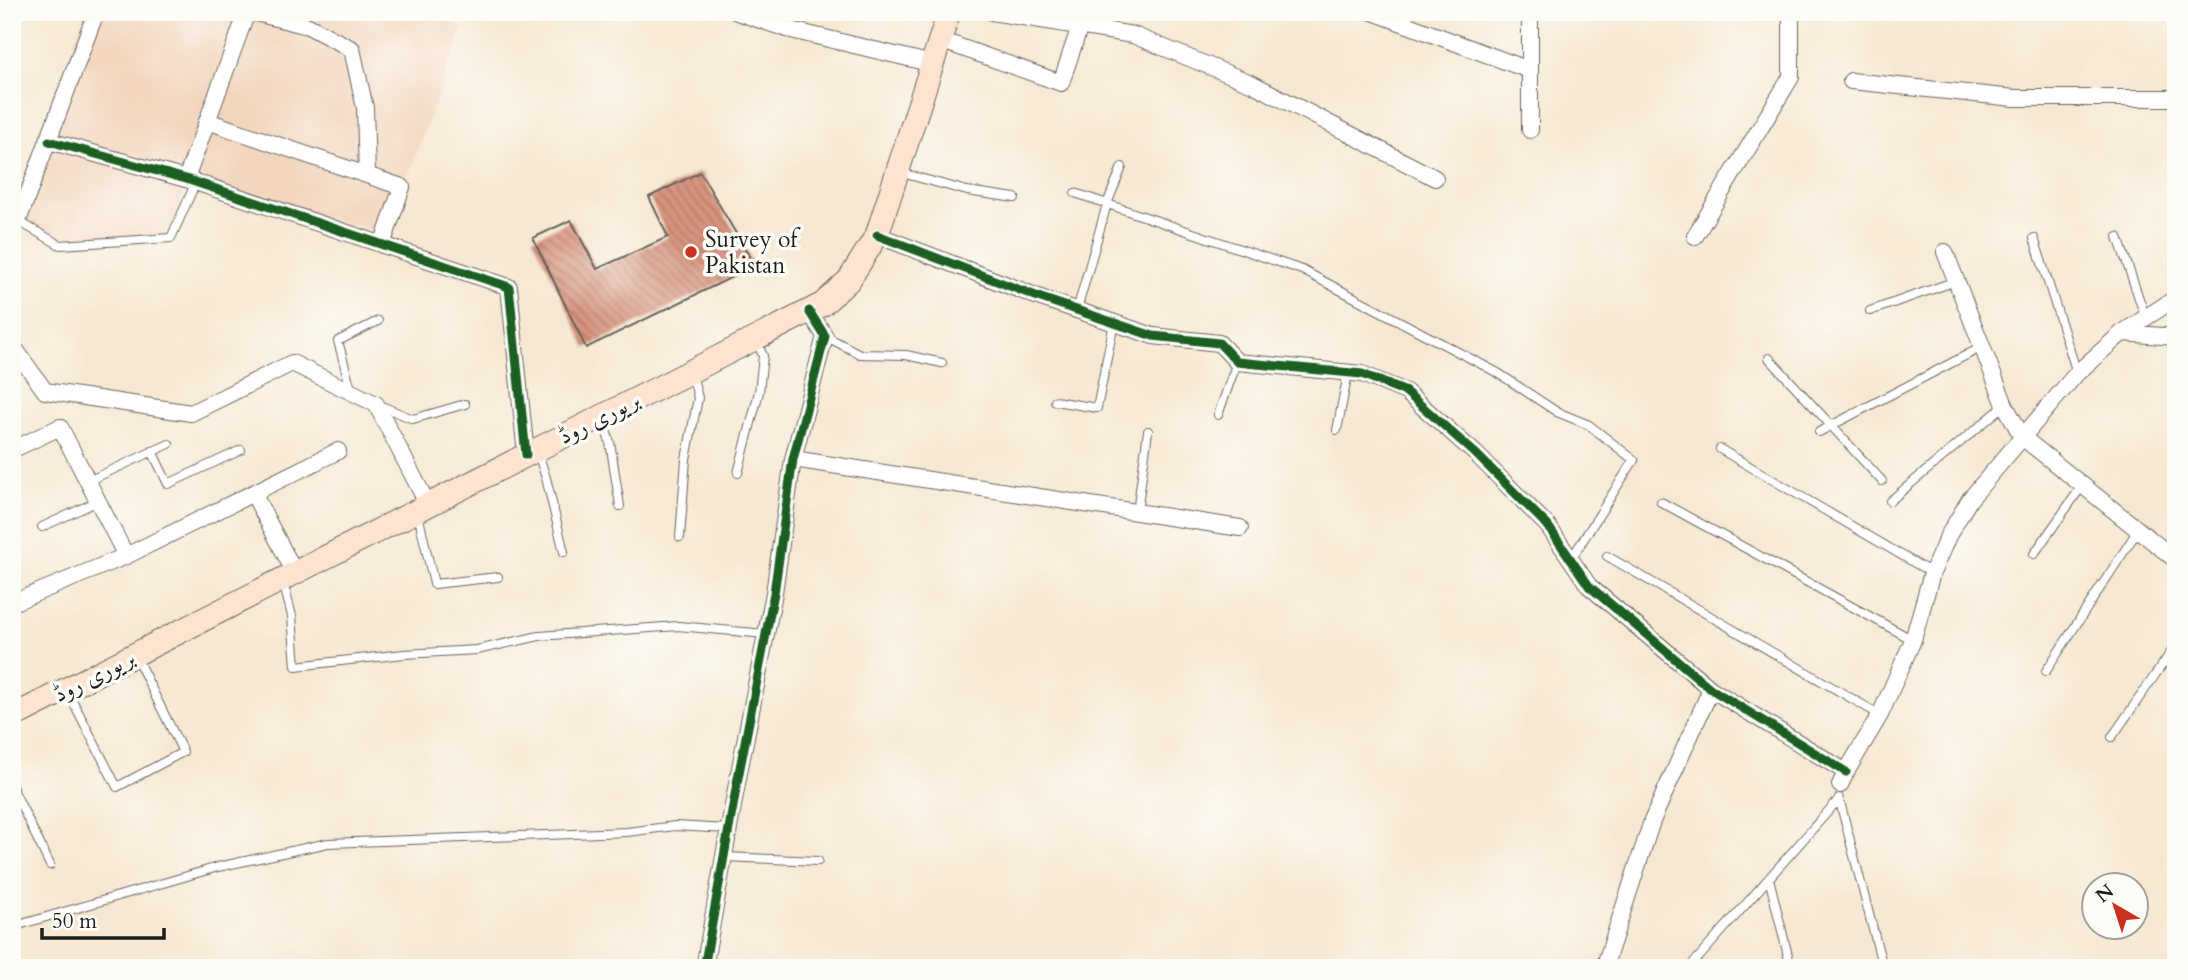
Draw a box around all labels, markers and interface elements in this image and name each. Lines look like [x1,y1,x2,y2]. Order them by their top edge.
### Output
place label: Survey of Pakistan [705,224,801,281]
marker: Survey of Pakistan [683,244,699,260]
street label: بریوری روڈ [553,384,645,452]
street label: بریوری روڈ [48,642,140,710]
north arrow [2080,872,2150,942]
text: N [2090,878,2120,909]
scale bar [42,896,164,940]
text: 50 m [52,907,97,936]

